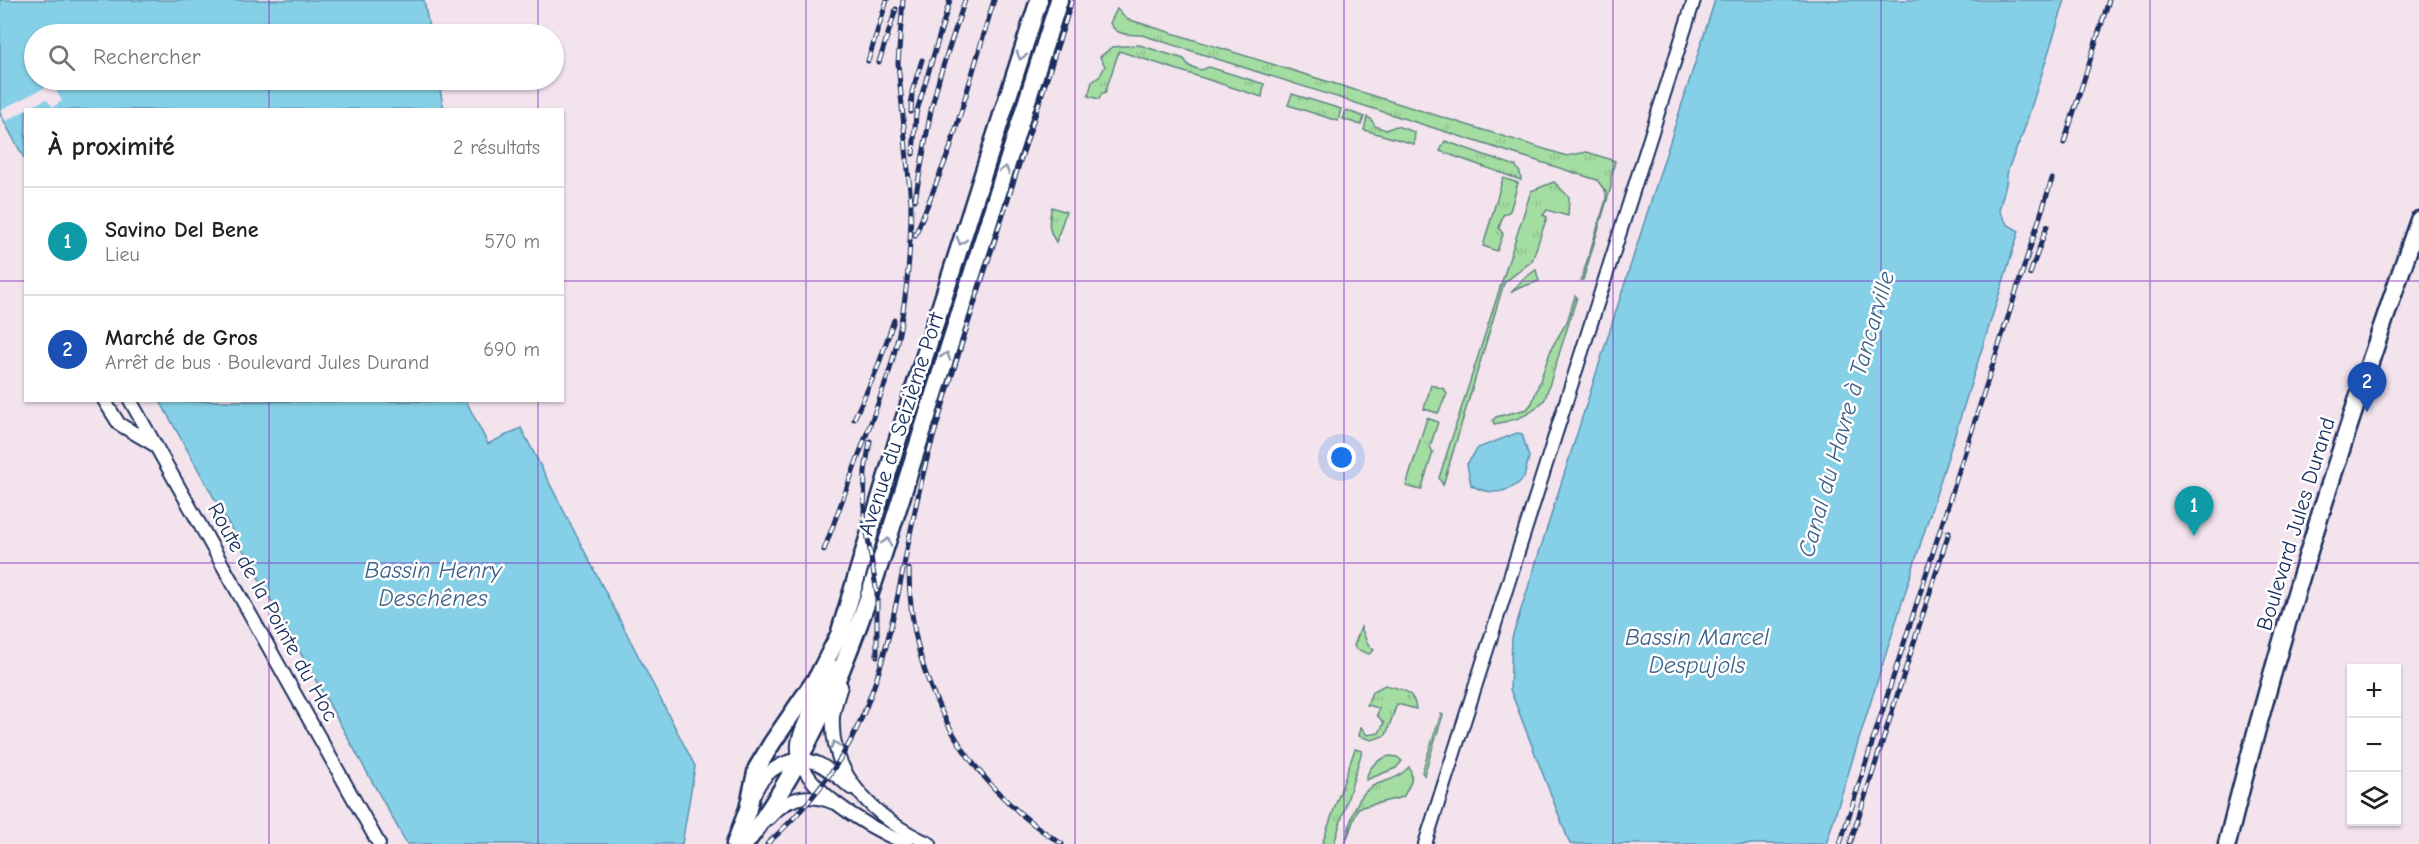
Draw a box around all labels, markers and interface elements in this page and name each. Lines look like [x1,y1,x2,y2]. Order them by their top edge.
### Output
search box [24,24,564,90]
icon: search [45,41,78,74]
text: Rechercher [93,44,201,70]
one-way arrow [1016,50,1028,61]
text: À proximité [48,132,175,162]
text: 2 résultats [453,136,540,159]
one-way arrow [998,165,1010,176]
text: Savino Del Bene [105,217,259,243]
text: 1 [64,230,71,253]
text: 570 m [484,230,540,253]
one-way arrow [956,235,969,246]
text: Lieu [105,243,140,266]
water label: Canal du Havre à Tancarville [1792,268,1900,560]
street label: Avenue du Seizième Port [853,309,950,539]
text: Marché de Gros [105,325,258,351]
text: 2 [63,338,72,361]
text: 690 m [483,338,540,361]
text: Arrêt de bus · Boulevard Jules Durand [105,351,429,374]
one-way arrow [939,351,951,362]
pin: 2 [2348,362,2386,412]
street label: Boulevard Jules Durand [2251,414,2341,634]
your location [1327,443,1356,472]
pin: 1 [2174,486,2214,536]
street label: Route de la Pointe du Hoc [202,498,344,726]
one-way arrow [880,537,892,548]
water label: Bassin Henry Deschênes [365,556,503,612]
water label: Bassin Marcel Despujols [1625,623,1770,679]
map controls [2347,664,2401,826]
button: + [2347,664,2401,718]
button: − [2347,718,2401,772]
one-way arrow [830,740,843,750]
button: layers [2347,772,2401,826]

